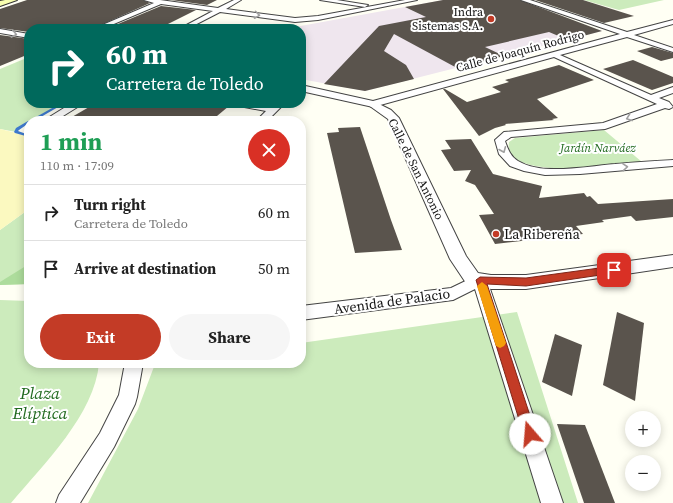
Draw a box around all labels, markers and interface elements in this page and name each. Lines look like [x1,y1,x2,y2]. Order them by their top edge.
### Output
place label: Indra Sistemas S.A. [412,4,484,34]
one-way arrow [254,10,260,19]
marker: Indra Sistemas S.A. [486,14,496,24]
street label: Calle de Joaquín Rodrigo [454,26,586,76]
one-way arrow [11,29,18,37]
text: 60 m [106,35,168,73]
icon: right [40,40,92,92]
text: Carretera de Toledo [106,71,264,96]
one-way arrow [626,113,633,121]
street label: Calle de San Antonio [385,116,448,223]
text: 1 min [40,125,102,158]
button: close [248,129,290,171]
park label: Jardín Narváez [558,140,636,156]
one-way arrow [499,147,507,154]
text: 110 m · 17:09 [40,157,114,174]
one-way arrow [622,162,628,171]
text: Turn right [74,194,146,215]
icon: right [40,202,62,224]
text: 60 m [258,202,290,223]
text: Carretera de Toledo [74,215,188,232]
place label: La Ribereña [504,224,581,244]
marker: La Ribereña [491,229,501,239]
pin [597,253,631,287]
icon: arrive [40,258,62,280]
text: Arrive at destination [74,258,216,279]
text: 50 m [258,258,290,279]
icon: arrive [603,259,625,281]
street label: Avenida de Palacio [333,283,452,319]
button: Exit [40,314,161,360]
button: Share [169,314,290,360]
park label: Plaza Elíptica [11,381,68,425]
map controls [625,411,661,491]
button: + [625,411,661,447]
position arrow [509,413,551,455]
button: − [625,455,661,491]

